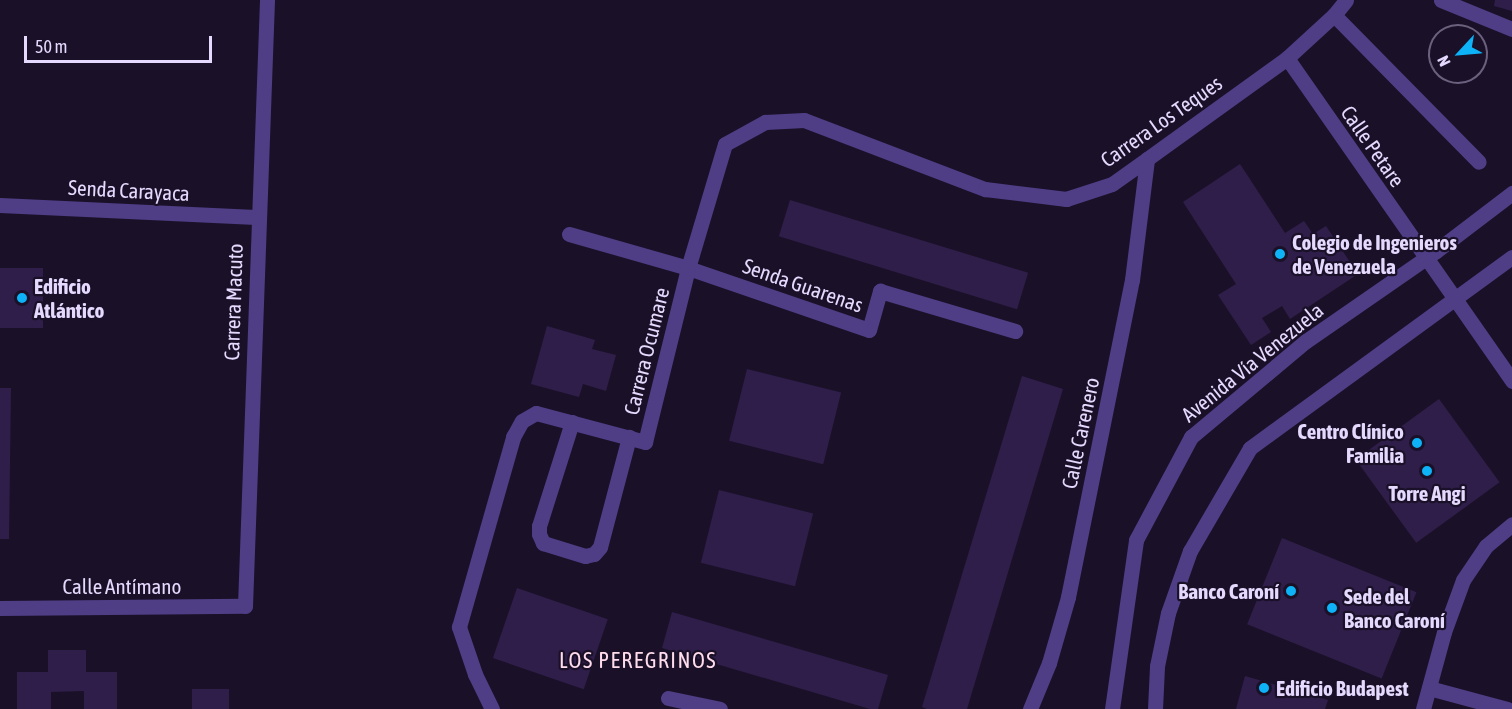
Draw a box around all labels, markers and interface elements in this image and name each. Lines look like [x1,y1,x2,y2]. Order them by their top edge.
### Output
scale bar [27,24,214,62]
north arrow [1428,24,1488,84]
text: 50 m [35,36,67,57]
text: N [1433,53,1454,69]
street label: Carrera Los Teques [1096,70,1226,172]
street label: Calle Petare [1336,100,1410,192]
street label: Senda Carayaca [68,174,190,206]
place label: Colegio de Ingenieros de Venezuela [1292,229,1457,279]
street label: Carrera Macuto [218,243,248,361]
marker: Colegio de Ingenieros de Venezuela [1273,247,1287,261]
street label: Senda Guarenas [740,253,866,317]
place label: Edificio Atlántico [34,273,104,323]
street label: Carrera Ocumare [618,285,674,417]
marker: Edificio Atlántico [15,291,29,305]
street label: Avenida Vía Venezuela [1176,297,1328,427]
street label: Calle Carenero [1056,375,1104,491]
place label: Centro Clínico Familia [1297,418,1404,468]
marker: Centro Clínico Familia [1408,434,1426,452]
marker: Torre Angi [1420,464,1434,478]
place label: Torre Angi [1389,480,1465,506]
street label: Calle Antímano [63,573,181,599]
place label: Banco Caroní [1178,578,1279,604]
place label: Sede del Banco Caroní [1344,583,1445,633]
marker: Banco Caroní [1284,584,1298,598]
marker: Sede del Banco Caroní [1325,601,1339,615]
district label: LOS PEREGRINOS [559,648,717,674]
place label: Edificio Budapest [1276,675,1408,701]
marker: Edificio Budapest [1257,681,1271,695]

